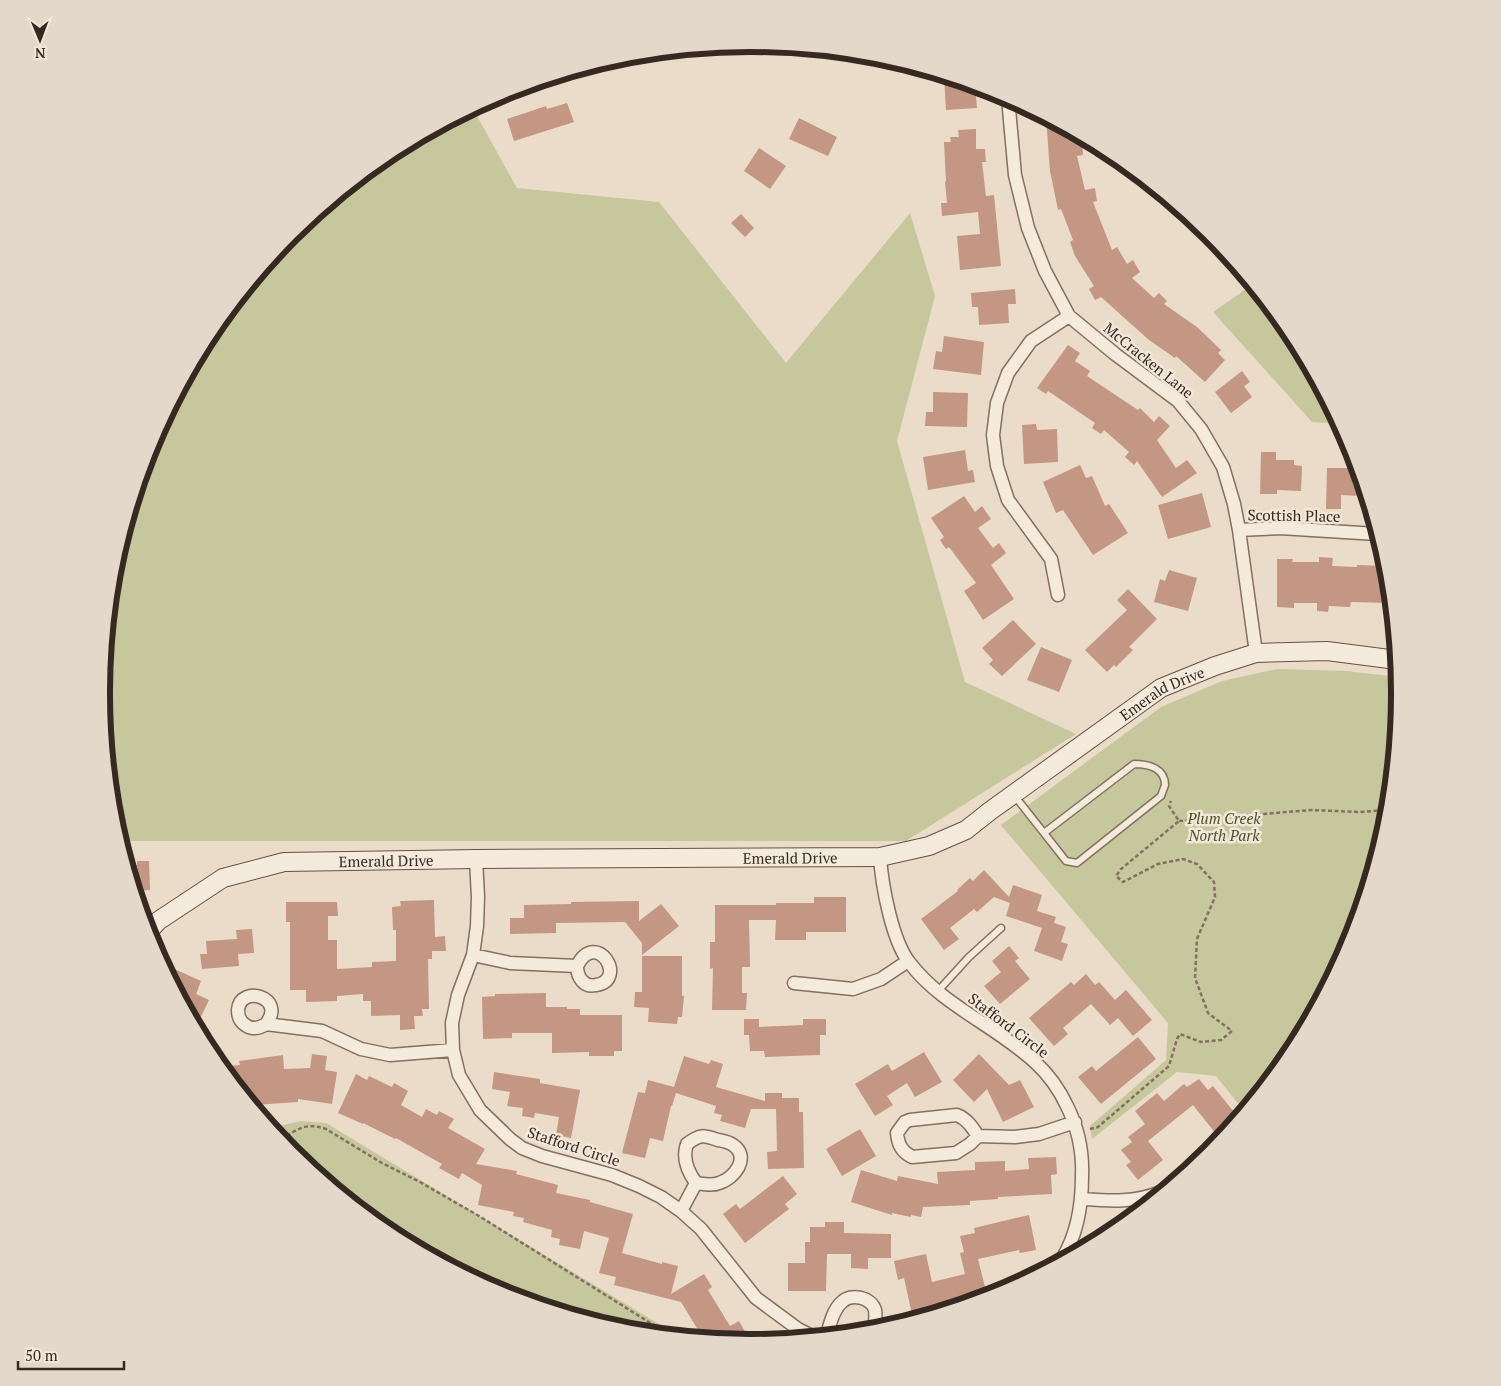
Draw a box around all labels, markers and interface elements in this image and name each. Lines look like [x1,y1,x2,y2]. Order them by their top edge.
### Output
north arrow [15,15,65,65]
text: N [34,44,46,63]
street label: McCracken Lane [1100,318,1198,402]
street label: Scottish Place [1247,504,1341,526]
street label: Emerald Drive [1115,661,1207,725]
park label: Plum Creek North Park [1187,808,1261,845]
street label: Emerald Drive [743,847,838,868]
street label: Emerald Drive [339,850,434,871]
street label: Stafford Circle [965,988,1053,1062]
street label: Stafford Circle [525,1122,623,1170]
scale bar [18,1338,124,1370]
text: 50 m [25,1345,58,1365]

